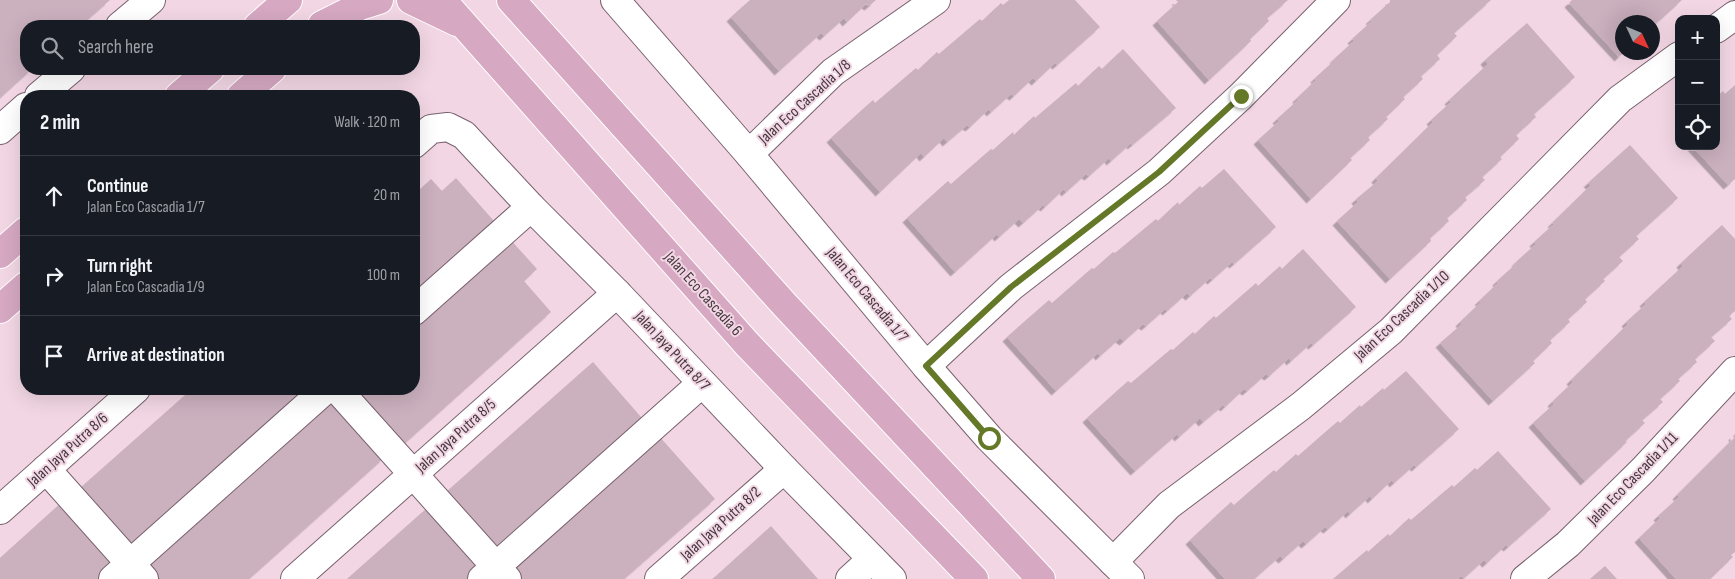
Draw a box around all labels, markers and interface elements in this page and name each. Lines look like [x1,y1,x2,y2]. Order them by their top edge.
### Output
north arrow [1615,15,1660,60]
map controls [1675,15,1720,150]
button: + [1675,15,1720,60]
search box [20,20,420,75]
icon: search [38,34,66,62]
text: Search here [78,36,154,59]
street label: Jalan Eco Cascadia 1/8 [754,56,855,149]
button: − [1675,60,1720,105]
route end [1230,85,1253,108]
button: locate [1675,105,1720,150]
text: 2 min [40,110,80,135]
text: Walk · 120 m [334,113,400,132]
text: Continue [87,175,148,198]
icon: ahead [40,182,68,210]
text: 20 m [373,186,400,205]
text: Jalan Eco Cascadia 1/7 [87,198,205,217]
street label: Jalan Eco Cascadia 1/7 [821,243,912,347]
street label: Jalan Eco Cascadia 6 [659,247,746,340]
text: Turn right [87,255,152,278]
icon: right [40,262,68,290]
text: 100 m [367,266,400,285]
street label: Jalan Eco Cascadia 1/10 [1350,267,1454,366]
text: Jalan Eco Cascadia 1/9 [87,278,205,297]
street label: Jalan Jaya Putra 8/7 [630,306,714,395]
icon: arrive [40,342,68,370]
text: Arrive at destination [87,344,225,367]
street label: Jalan Jaya Putra 8/5 [411,395,500,478]
street label: Jalan Jaya Putra 8/6 [23,409,112,492]
route start [978,427,1001,450]
street label: Jalan Eco Cascadia 1/11 [1583,428,1682,530]
street label: Jalan Jaya Putra 8/2 [676,483,765,566]

